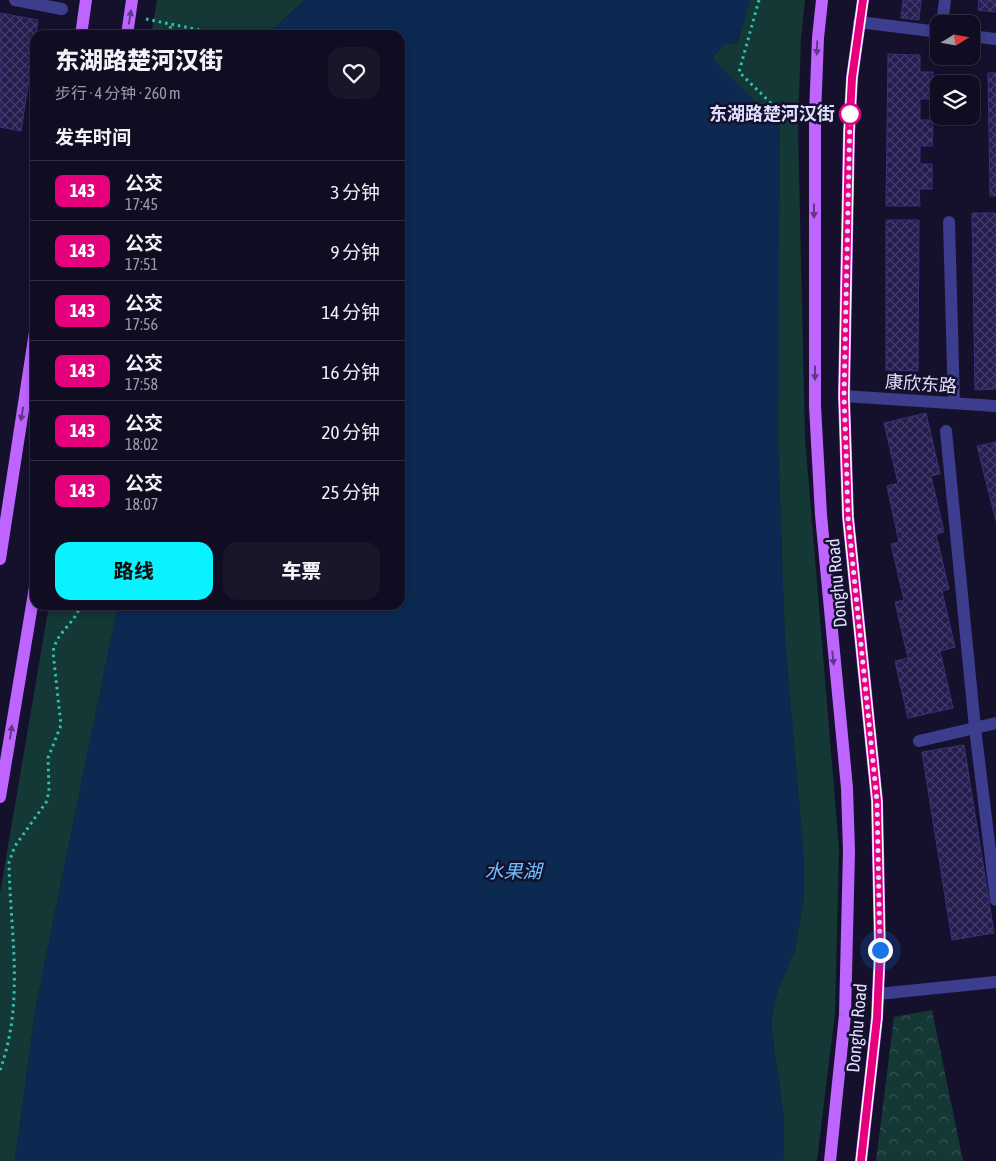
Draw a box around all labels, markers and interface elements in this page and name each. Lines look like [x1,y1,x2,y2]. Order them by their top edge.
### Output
one-way arrow [126,9,134,25]
north arrow [930,15,980,65]
map controls [930,15,980,125]
one-way arrow [813,41,821,57]
text: 东湖路楚河汉街 [55,47,223,74]
button: heart [328,47,380,99]
button: layers [930,75,980,125]
text: 步行 · 4 分钟 · 260 m [55,84,181,102]
place label: 东湖路楚河汉街 [709,103,835,124]
marker: 东湖路楚河汉街 [839,103,861,125]
text: 发车时间 [55,126,131,148]
text: 公交 [125,172,163,194]
text: 143 [70,180,95,201]
text: 3 分钟 [330,181,380,203]
text: 17:45 [125,195,158,213]
one-way arrow [810,203,818,219]
text: 公交 [125,232,163,254]
text: 143 [70,240,95,261]
text: 9 分钟 [330,241,380,263]
text: 17:51 [125,255,158,273]
text: 公交 [125,292,163,314]
text: 143 [70,300,95,321]
text: 14 分钟 [322,301,380,323]
text: 17:56 [125,315,158,333]
text: 公交 [125,352,163,374]
text: 143 [70,360,95,381]
text: 16 分钟 [322,361,380,383]
one-way arrow [811,366,819,382]
street label: 康欣东路 [884,371,958,396]
text: 17:58 [125,375,158,393]
one-way arrow [18,407,26,423]
text: 公交 [125,412,163,434]
text: 143 [70,420,95,441]
text: 20 分钟 [322,421,380,443]
text: 18:02 [125,435,158,453]
text: 公交 [125,472,163,494]
text: 143 [70,480,95,501]
text: 25 分钟 [322,481,380,503]
text: 18:07 [125,495,158,513]
street label: Donghu Road [822,538,851,628]
button: 路线 [55,542,213,600]
button: 车票 [223,542,380,600]
one-way arrow [830,650,838,666]
one-way arrow [7,724,15,740]
water label: 水果湖 [484,860,544,882]
your location [868,938,893,963]
street label: Donghu Road [842,983,871,1073]

